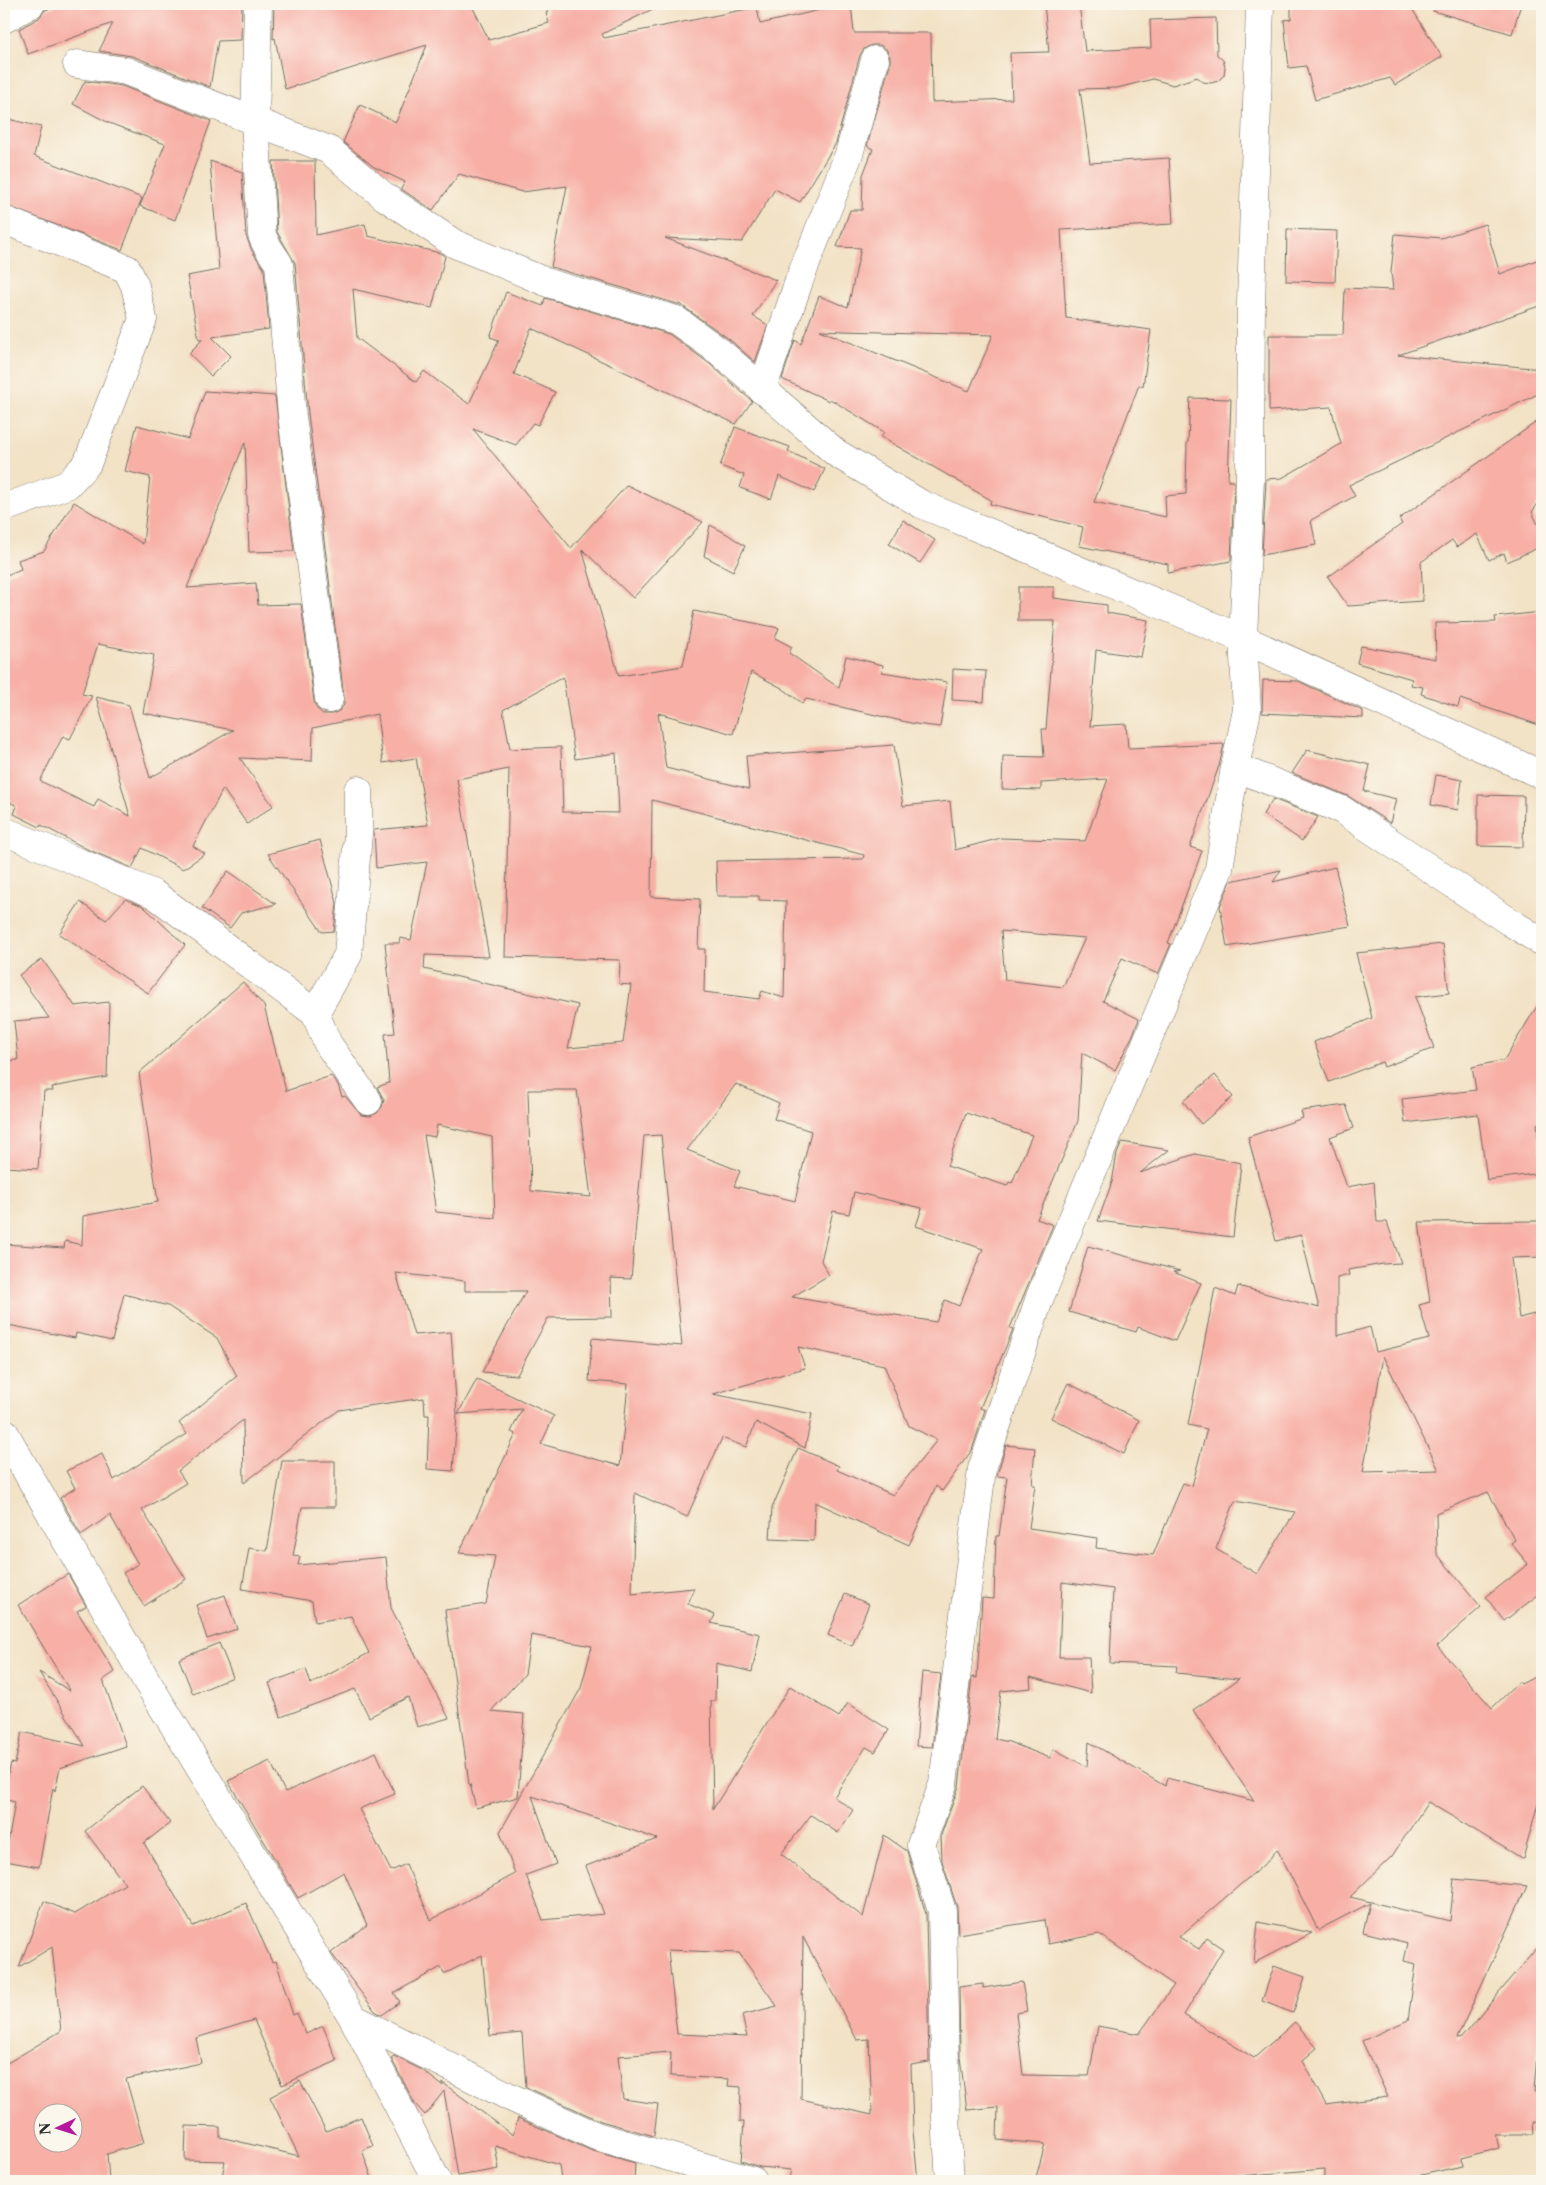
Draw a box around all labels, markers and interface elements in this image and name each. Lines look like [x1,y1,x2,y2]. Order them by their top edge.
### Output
north arrow [32,2102,82,2152]
text: N [36,2122,54,2136]

